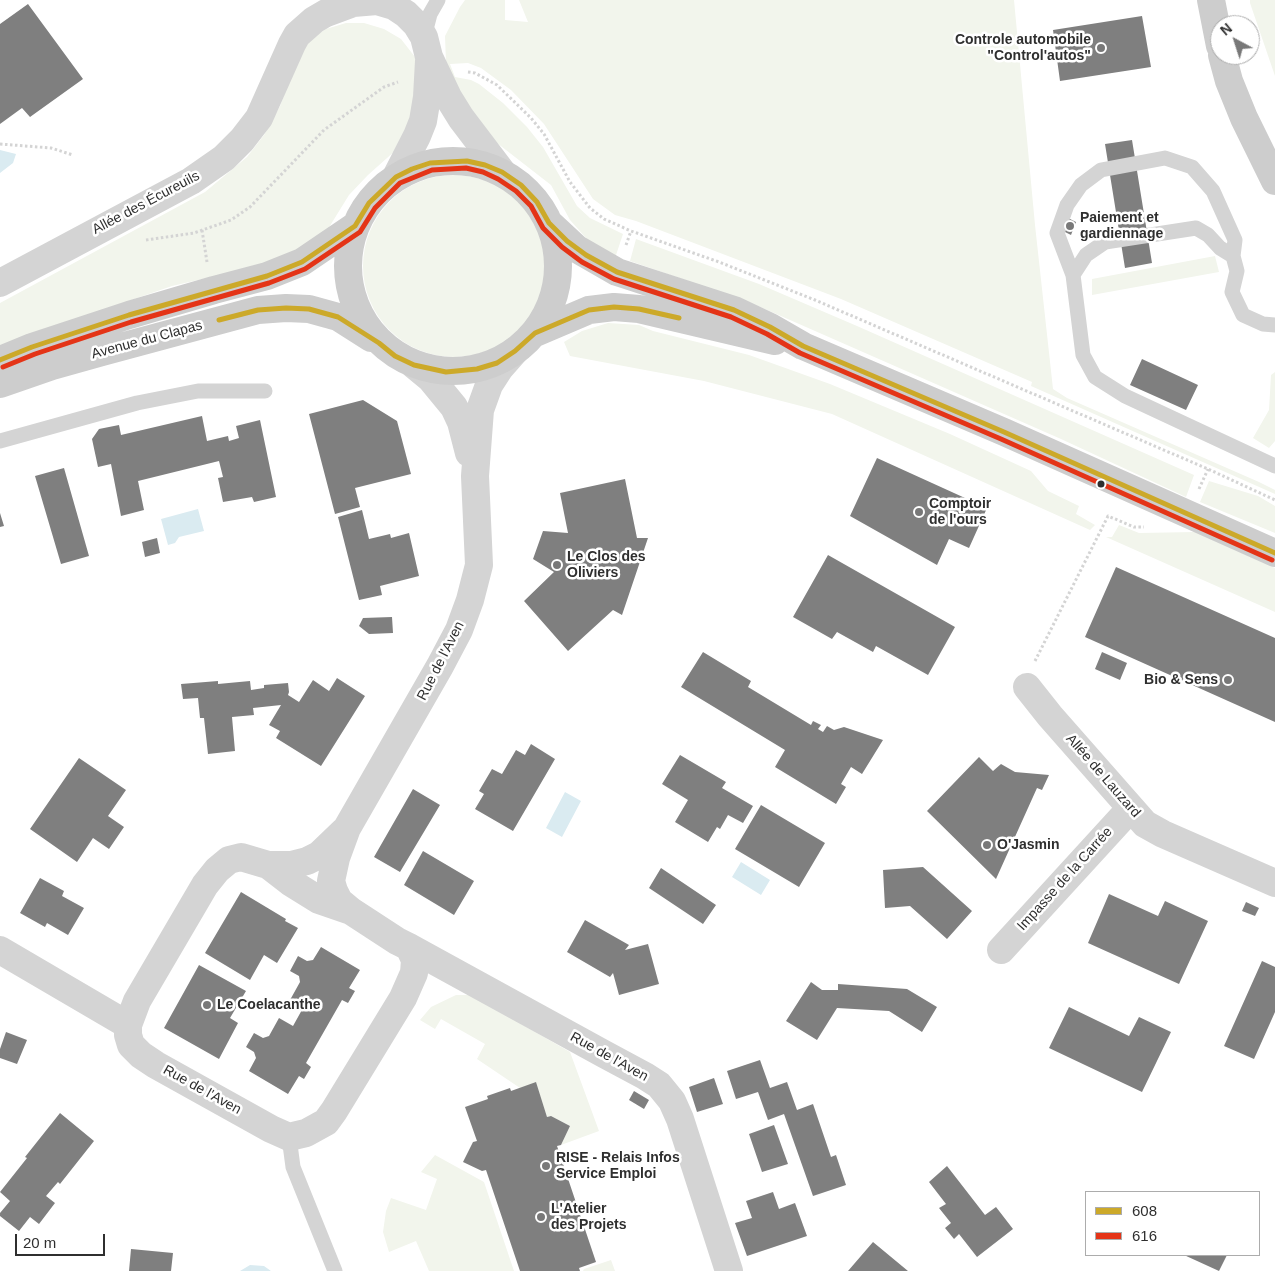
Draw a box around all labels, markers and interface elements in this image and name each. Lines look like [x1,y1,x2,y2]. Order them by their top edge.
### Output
north arrow [1210,15,1260,65]
text: N [1217,20,1235,39]
place label: Controle automobile "Control'autos" [955,32,1091,64]
marker: Controle automobile "Control'autos" [1095,42,1107,54]
street label: Allée des Écureuils [89,168,203,238]
place label: Paiement et gardiennage [1080,210,1163,242]
marker: Paiement et gardiennage [1064,220,1076,232]
street label: Avenue du Clapas [90,317,204,363]
unlabelled marker [1096,479,1106,489]
place label: Comptoir de l'ours [929,496,991,528]
marker: Comptoir de l'ours [913,506,925,518]
place label: Le Clos des Oliviers [567,549,646,582]
marker: Le Clos des Oliviers [551,559,563,571]
street label: Rue de l'Aven [414,619,468,703]
place label: Bio & Sens [1144,672,1218,688]
marker: Bio & Sens [1222,674,1234,686]
street label: Allée de Lauzard [1062,731,1144,821]
street label: Impasse de la Carrée [1014,824,1116,934]
place label: O'Jasmin [997,837,1059,853]
marker: O'Jasmin [981,839,993,851]
place label: Le Coelacanthe [217,997,320,1013]
marker: Le Coelacanthe [201,999,213,1011]
street label: Rue de l'Aven [567,1029,651,1085]
street label: Rue de l'Aven [160,1062,244,1118]
place label: RISE - Relais Infos Service Emploi [556,1150,680,1182]
marker: RISE - Relais Infos Service Emploi [540,1160,552,1172]
legend [1085,1191,1260,1256]
place label: L'Atelier des Projets [551,1201,626,1234]
text: 608 [1132,1202,1157,1219]
marker: L'Atelier des Projets [535,1211,547,1223]
scale bar [18,1224,108,1256]
text: 616 [1132,1227,1157,1244]
text: 20 m [23,1234,56,1251]

